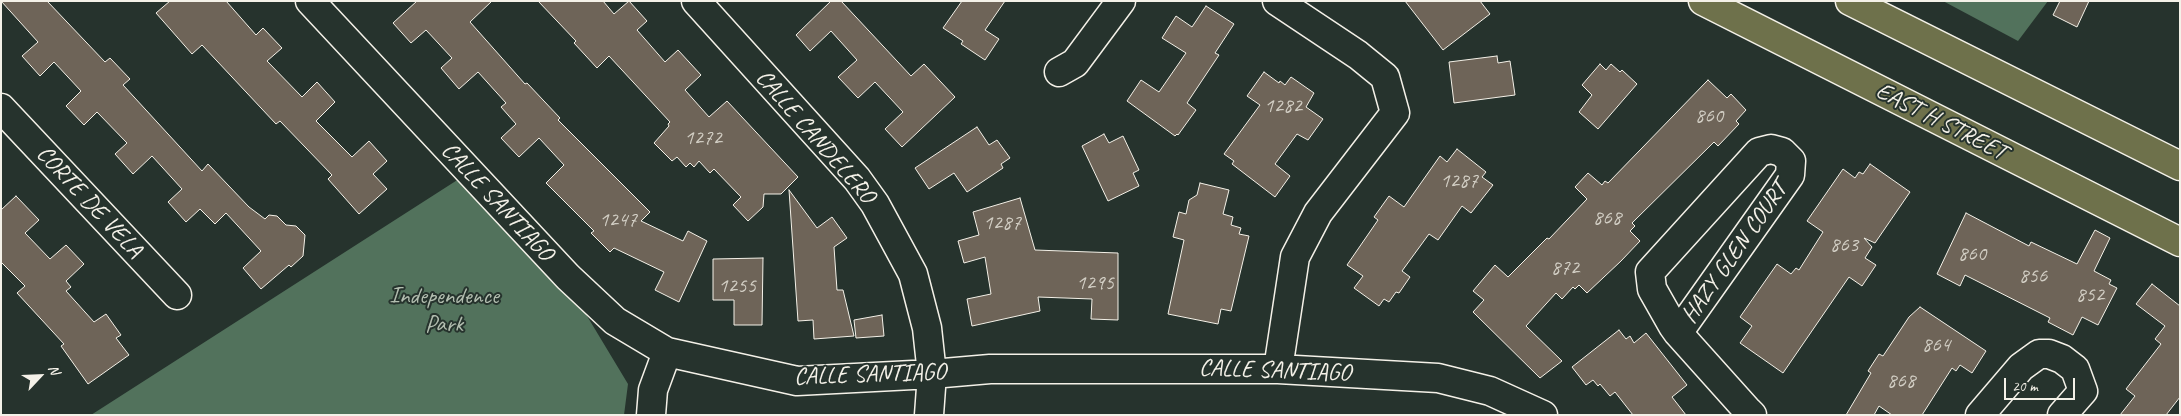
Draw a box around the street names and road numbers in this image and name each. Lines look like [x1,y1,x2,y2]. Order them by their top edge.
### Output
street label: CALLE CANDELERO [749,64,881,210]
street label: EAST H STREET [1871,77,2011,167]
street label: CALLE SANTIAGO [435,137,559,267]
street label: CORTE DE VELA [30,140,148,264]
street label: HAZY GLEN COURT [1676,177,1794,329]
street label: CALLE SANTIAGO [1199,354,1351,388]
street label: CALLE SANTIAGO [794,358,946,392]

